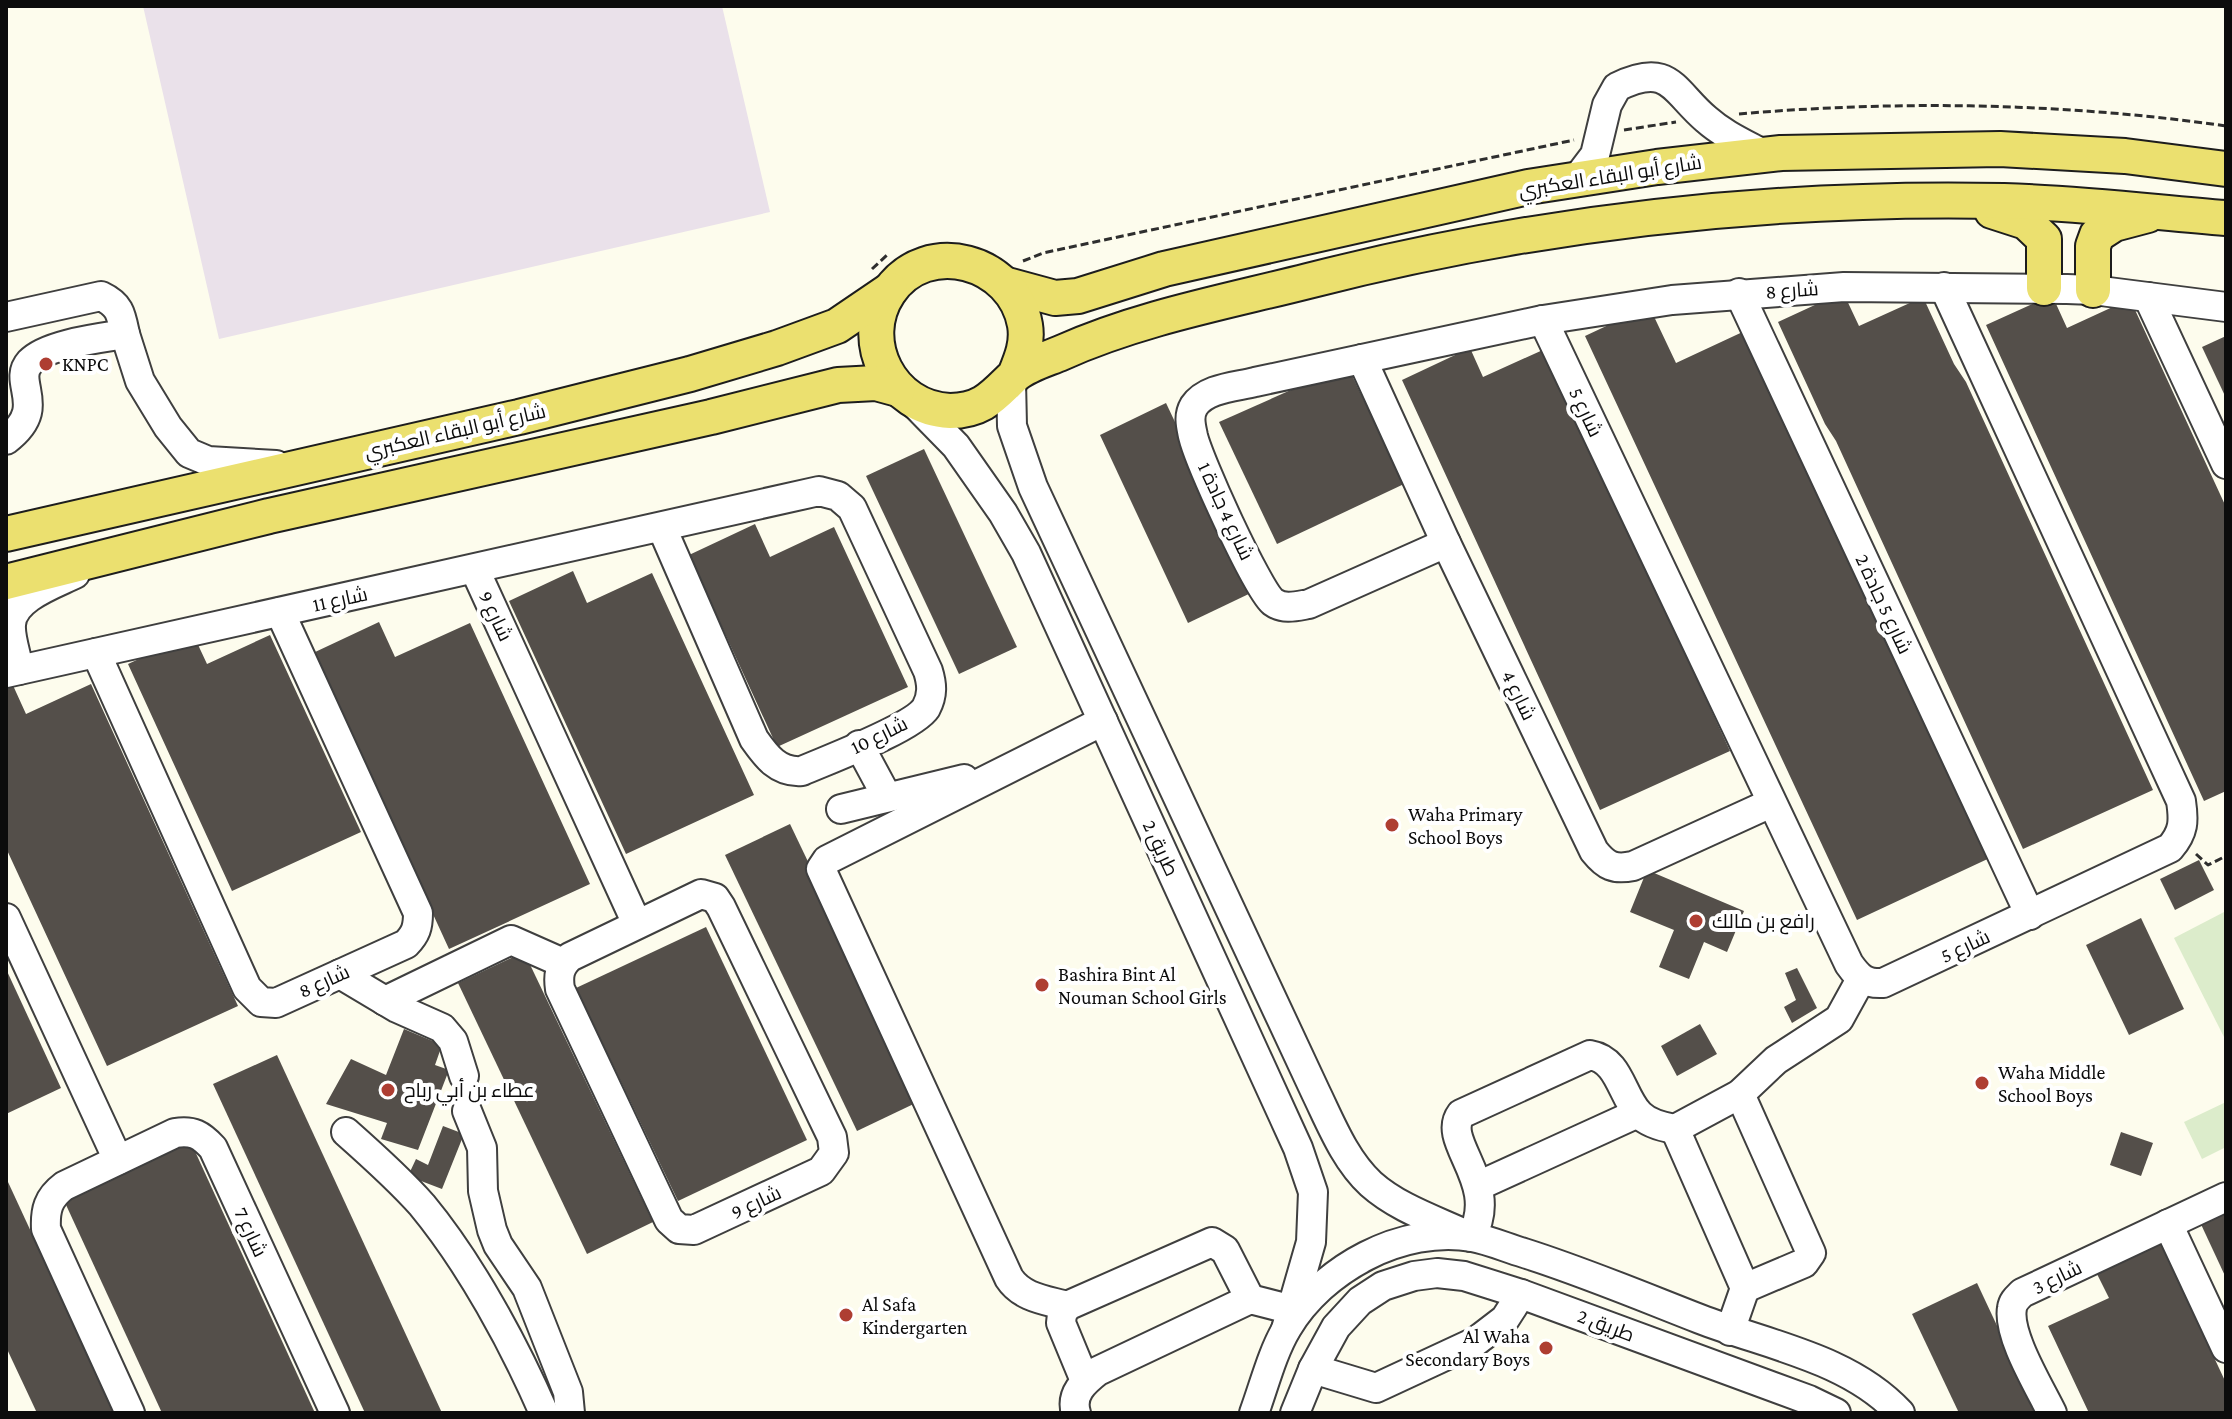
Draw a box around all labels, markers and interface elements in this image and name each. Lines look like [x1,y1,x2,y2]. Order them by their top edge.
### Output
street label: شارع أبو البقاء العكبري [1517,150,1704,206]
street label: شارع 8 [1765,277,1820,306]
place label: KNPC [62,353,109,375]
marker: KNPC [37,355,55,373]
street label: شارع 5 [1562,384,1607,441]
street label: شارع أبو البقاء العكبري [362,398,549,467]
street label: شارع 4 جادة 1 [1191,459,1258,565]
street label: شارع 5 جادة 2 [1849,551,1917,659]
street label: شارع 11 [310,582,370,618]
street label: شارع 9 [472,587,517,646]
street label: شارع 4 [1495,666,1540,725]
street label: شارع 10 [847,712,912,761]
place label: Waha Primary School Boys [1408,803,1523,849]
marker: Waha Primary School Boys [1383,816,1401,834]
street label: طريق 2 [1137,817,1183,880]
place label: رافع بن مالك [1712,910,1815,935]
marker: رافع بن مالك [1687,912,1705,930]
street label: شارع 5 [1937,925,1994,970]
street label: شارع 8 [295,960,354,1005]
place label: Bashira Bint Al Nouman School Girls [1058,963,1227,1008]
marker: Bashira Bint Al Nouman School Girls [1033,976,1051,994]
place label: Waha Middle School Boys [1998,1061,2106,1107]
marker: Waha Middle School Boys [1973,1074,1991,1092]
place label: عطاء بن أبي رباح [404,1078,535,1106]
marker: عطاء بن أبي رباح [379,1081,397,1099]
street label: شارع 9 [727,1181,786,1226]
street label: شارع 7 [227,1204,272,1261]
street label: شارع 3 [2029,1256,2087,1301]
place label: Al Safa Kindergarten [862,1293,968,1339]
street label: طريق 2 [1574,1304,1637,1348]
marker: Al Safa Kindergarten [837,1306,855,1324]
place label: Al Waha Secondary Boys [1405,1325,1530,1371]
marker: Al Waha Secondary Boys [1537,1339,1555,1357]

